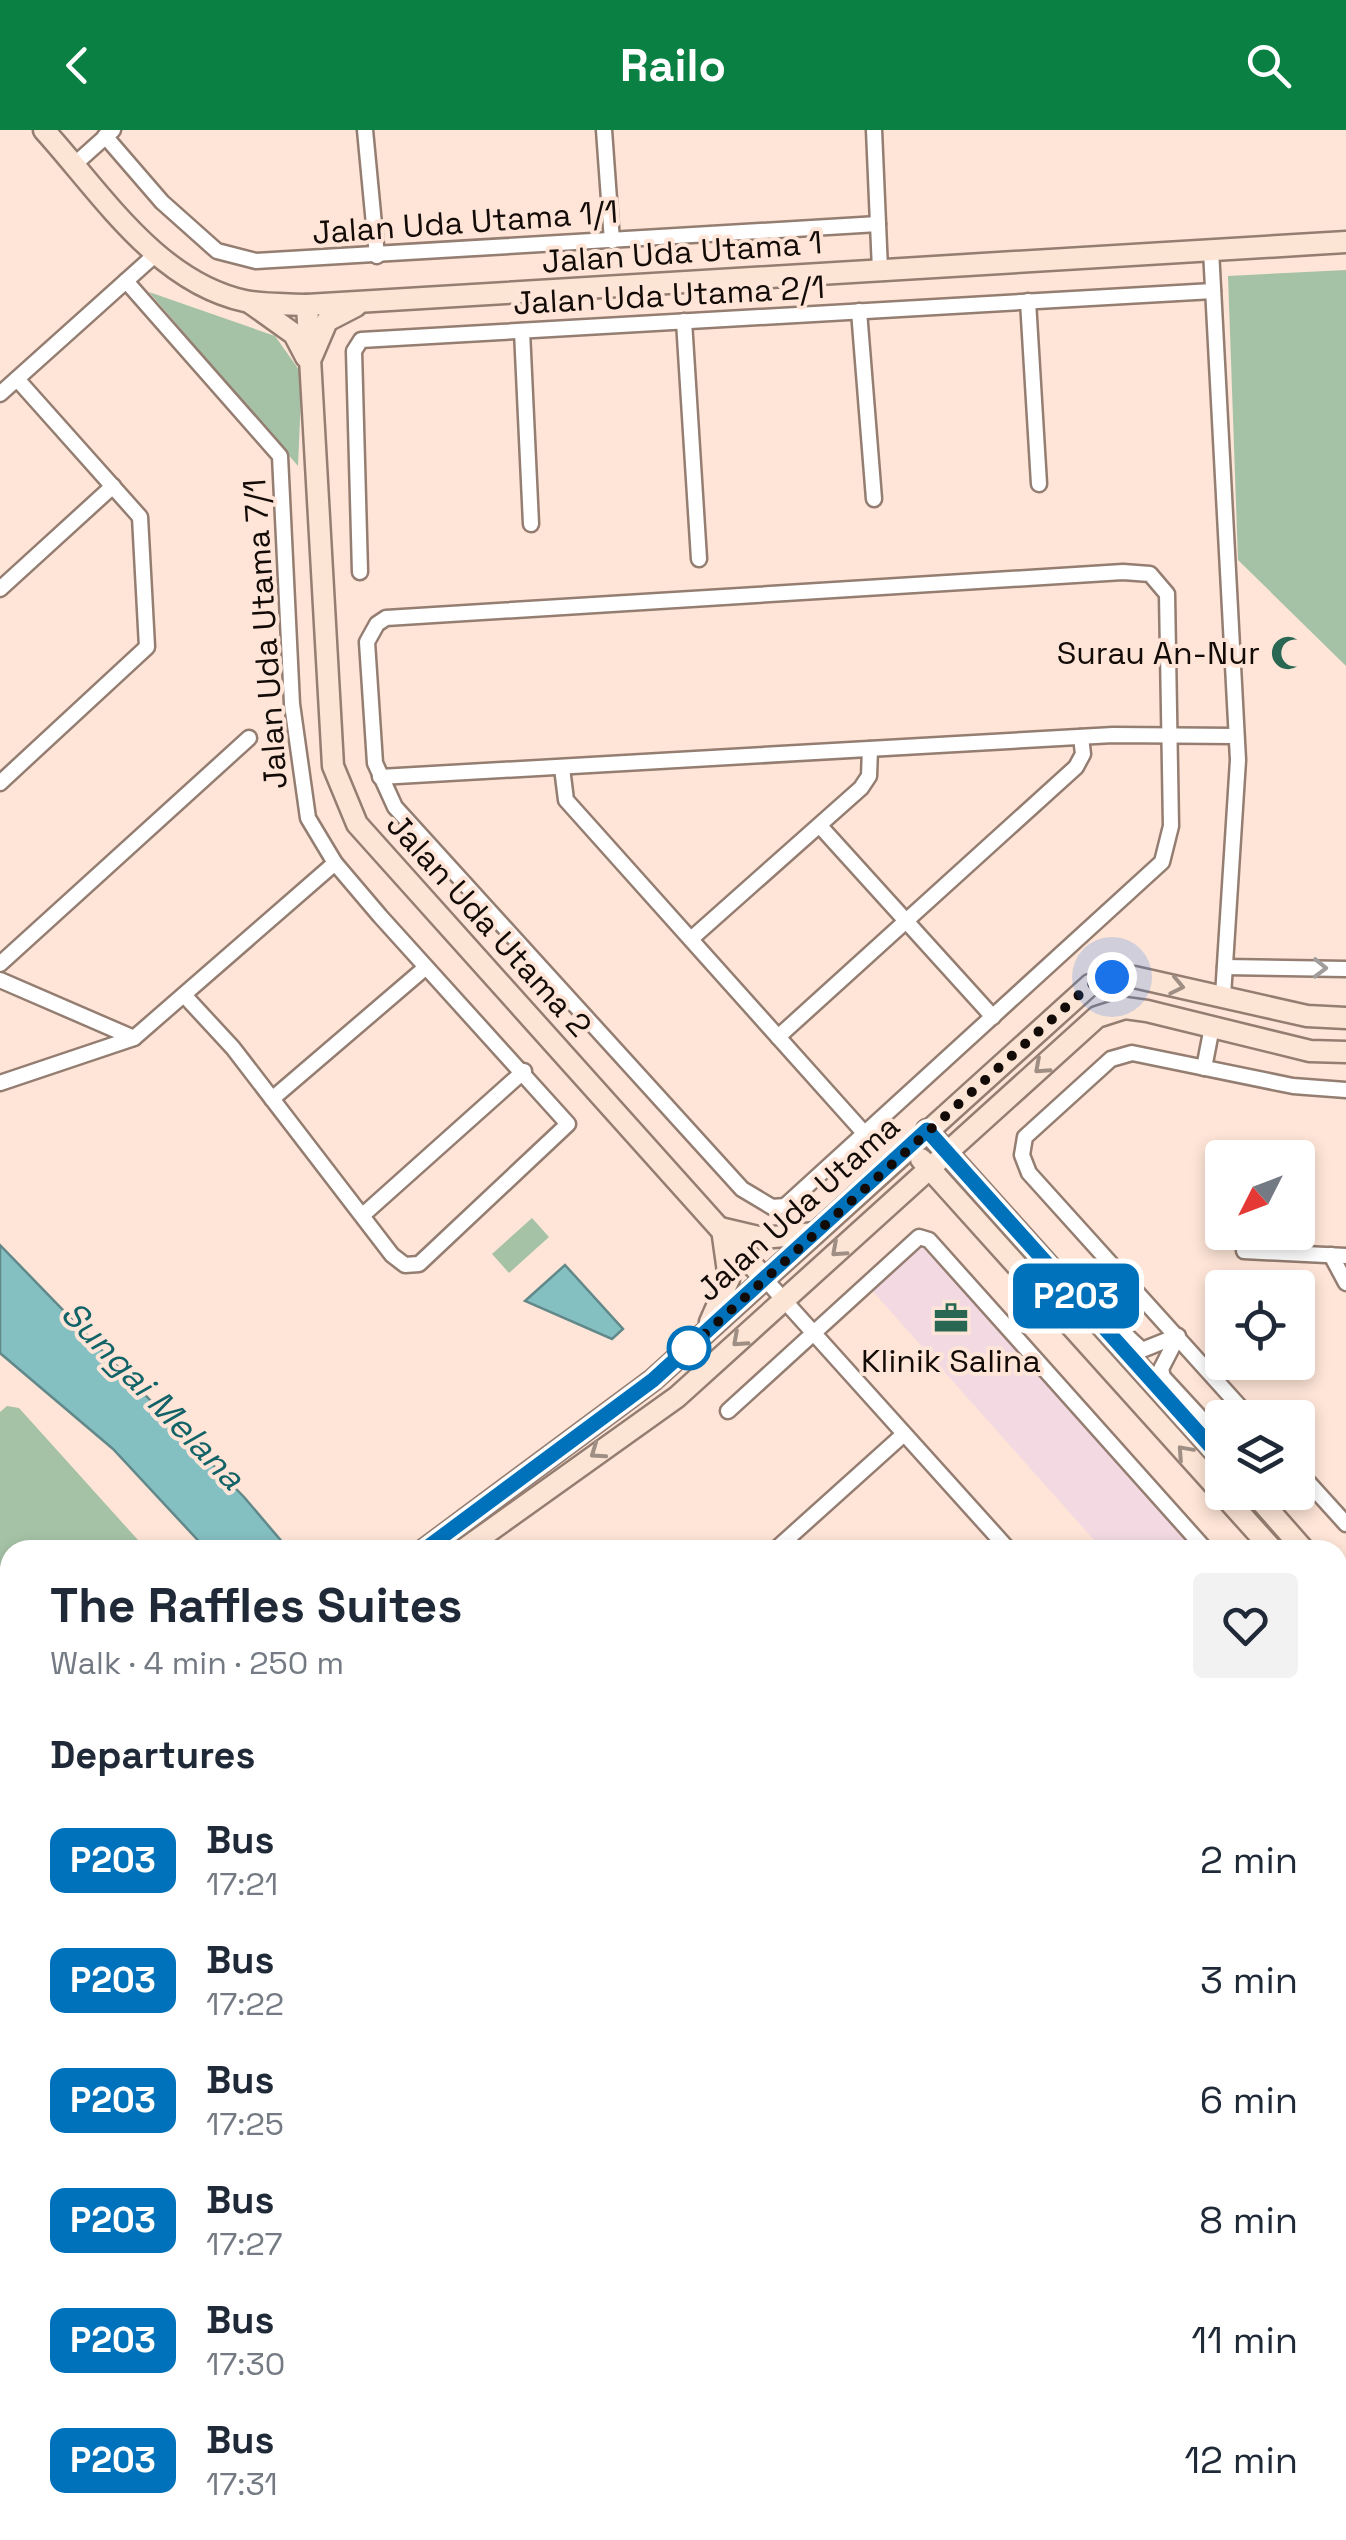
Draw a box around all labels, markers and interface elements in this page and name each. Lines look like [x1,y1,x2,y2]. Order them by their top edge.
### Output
text: Railo [620,37,726,94]
icon: back [50,38,105,93]
icon: search [1241,38,1296,93]
street label: Jalan Uda Utama 1/1 [311,191,619,253]
street label: Jalan Uda Utama 1 [540,222,824,282]
street label: Jalan Uda Utama 2/1 [512,267,826,323]
street label: Jalan Uda Utama 7/1 [234,477,296,791]
place label: Surau An-Nur [1057,633,1260,673]
mosque icon: Surau An-Nur [1269,634,1307,672]
street label: Jalan Uda Utama 2 [378,805,600,1045]
your location [1087,952,1137,1002]
one-way arrow [1313,958,1329,979]
one-way arrow [1168,975,1185,996]
one-way arrow [1034,1055,1053,1073]
street label: Jalan Uda Utama [688,1106,908,1310]
north arrow [1205,1140,1315,1250]
map controls [1205,1140,1315,1510]
one-way arrow [831,1238,850,1256]
line badge: P203 [1006,1264,1146,1328]
button: locate [1205,1270,1315,1380]
text: P203 [1033,1274,1119,1318]
water label: Sungai Melana [52,1291,255,1499]
office icon: Klinik Salina [932,1299,970,1337]
unlabelled marker [668,1327,710,1369]
one-way arrow [732,1328,751,1346]
place label: Klinik Salina [861,1341,1041,1381]
button: layers [1205,1400,1315,1510]
one-way arrow [589,1440,608,1458]
one-way arrow [1178,1445,1196,1464]
button: heart [1193,1573,1298,1678]
text: The Raffles Suites [50,1575,462,1636]
text: Walk · 4 min · 250 m [50,1643,344,1683]
text: Departures [50,1731,255,1779]
text: Bus [206,1816,274,1864]
text: 2 min [1200,1836,1298,1884]
text: P203 [70,1838,156,1882]
text: 17:21 [206,1864,278,1904]
text: Bus [206,1936,274,1984]
text: 3 min [1200,1956,1298,2004]
text: P203 [70,1958,156,2002]
text: 17:22 [206,1984,284,2024]
text: Bus [206,2056,274,2104]
text: 6 min [1200,2076,1298,2124]
text: P203 [70,2078,156,2122]
text: 17:25 [206,2104,284,2144]
text: Bus [206,2176,274,2224]
text: 8 min [1199,2196,1298,2244]
text: P203 [70,2198,156,2242]
text: 17:27 [206,2224,283,2264]
text: Bus [206,2296,274,2344]
text: 11 min [1191,2316,1298,2364]
text: P203 [70,2318,156,2362]
text: 17:30 [206,2344,285,2384]
text: Bus [206,2416,274,2464]
text: 12 min [1184,2436,1298,2484]
text: P203 [70,2438,156,2482]
text: 17:31 [206,2464,278,2504]

